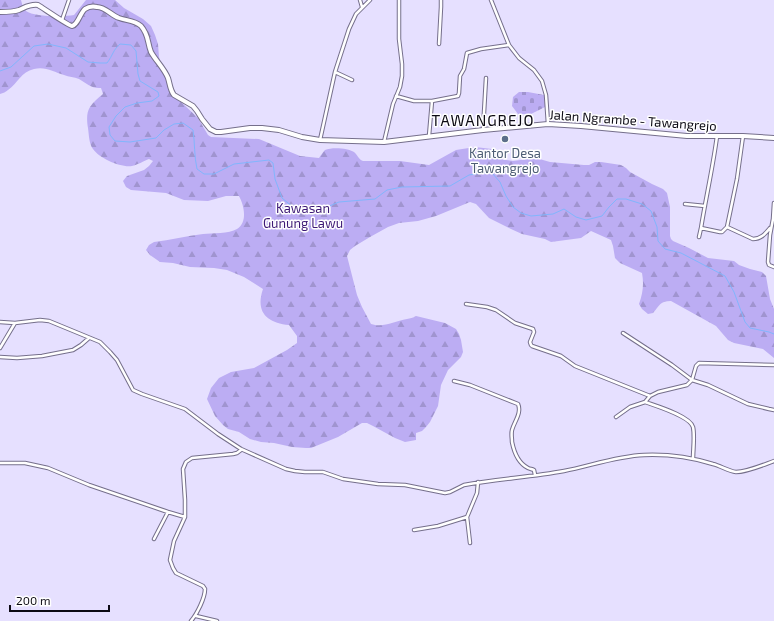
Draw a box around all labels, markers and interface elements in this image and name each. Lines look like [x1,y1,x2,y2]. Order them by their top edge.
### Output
street label: Jalan Ngrambe - Tawangrejo [549,106,717,134]
district label: TAWANGREJO [432,111,534,129]
marker: Kantor Desa Tawangrejo [500,134,510,144]
place label: Kantor Desa Tawangrejo [469,145,541,176]
park label: Kawasan Gunung Lawu [263,200,343,231]
scale bar [10,587,109,613]
text: 200 m [16,593,50,607]

